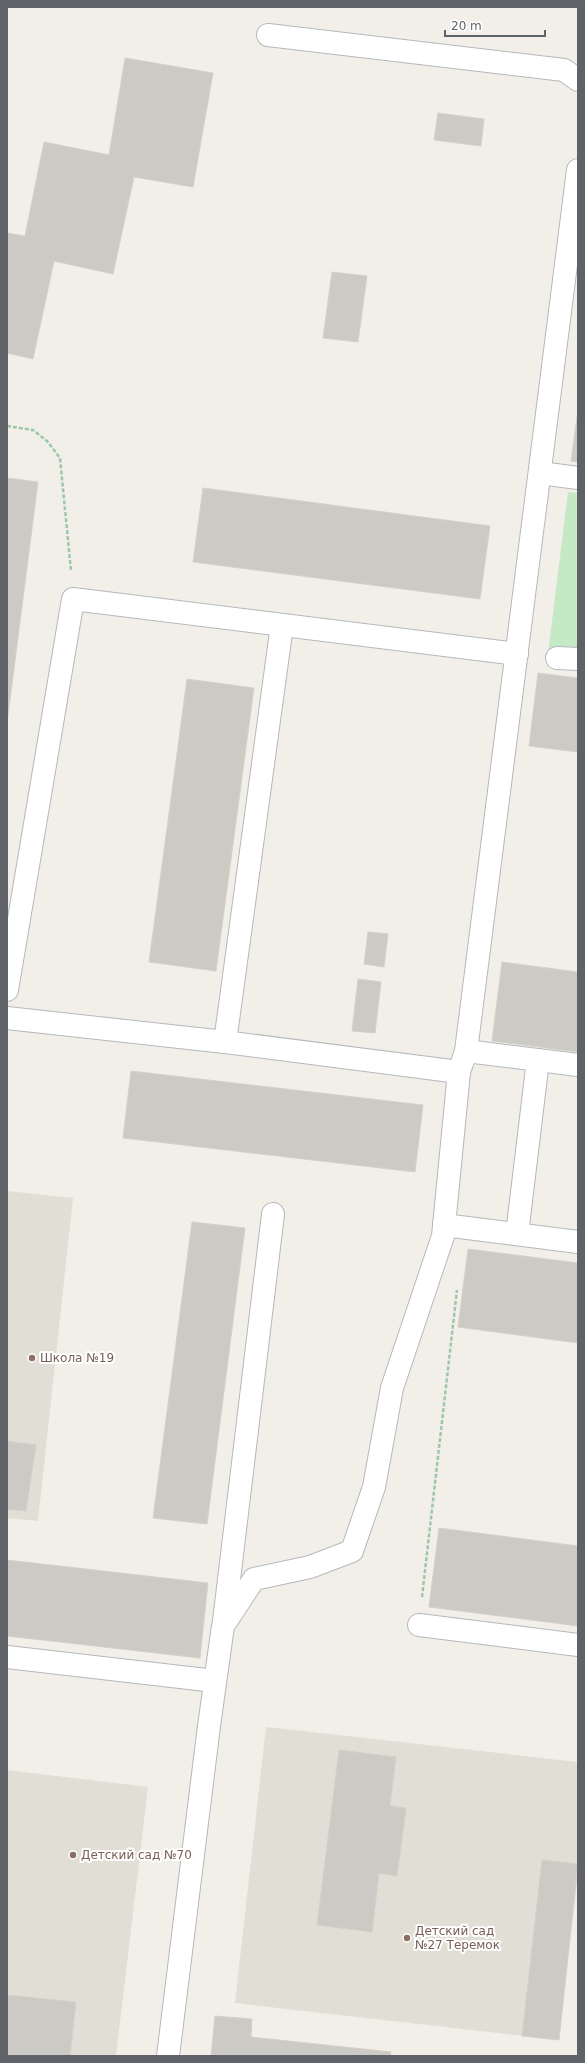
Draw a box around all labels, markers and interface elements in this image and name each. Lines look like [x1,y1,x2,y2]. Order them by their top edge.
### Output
scale bar [445,12,545,38]
text: 20 m [451,19,482,33]
place label: Школа №19 [40,1351,114,1365]
marker: Школа №19 [27,1353,37,1363]
place label: Детский сад №70 [81,1848,192,1862]
marker: Детский сад №70 [68,1850,78,1860]
place label: Детский сад №27 Теремок [415,1924,500,1952]
marker: Детский сад №27 Теремок [402,1933,412,1943]

